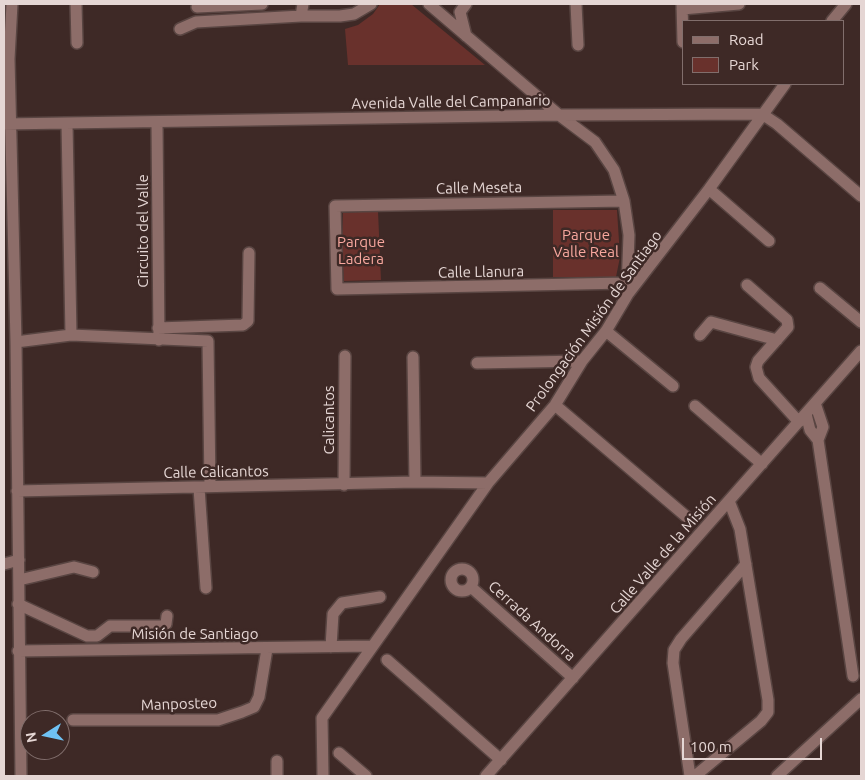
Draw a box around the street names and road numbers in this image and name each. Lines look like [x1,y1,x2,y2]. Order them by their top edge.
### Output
street label: Avenida Valle del Campanario [351,91,551,113]
street label: Circuito del Valle [134,174,152,288]
street label: Calle Meseta [436,178,522,198]
street label: Prolongación Misión de Santiago [522,227,666,415]
street label: Calle Llanura [438,262,524,282]
street label: Calicantos [320,386,338,454]
street label: Calle Calicantos [163,462,269,482]
street label: Calle Valle de la Misión [606,490,720,618]
street label: Cerrada Andorra [485,577,579,665]
street label: Misión de Santiago [132,625,258,643]
street label: Manposteo [141,694,217,714]

